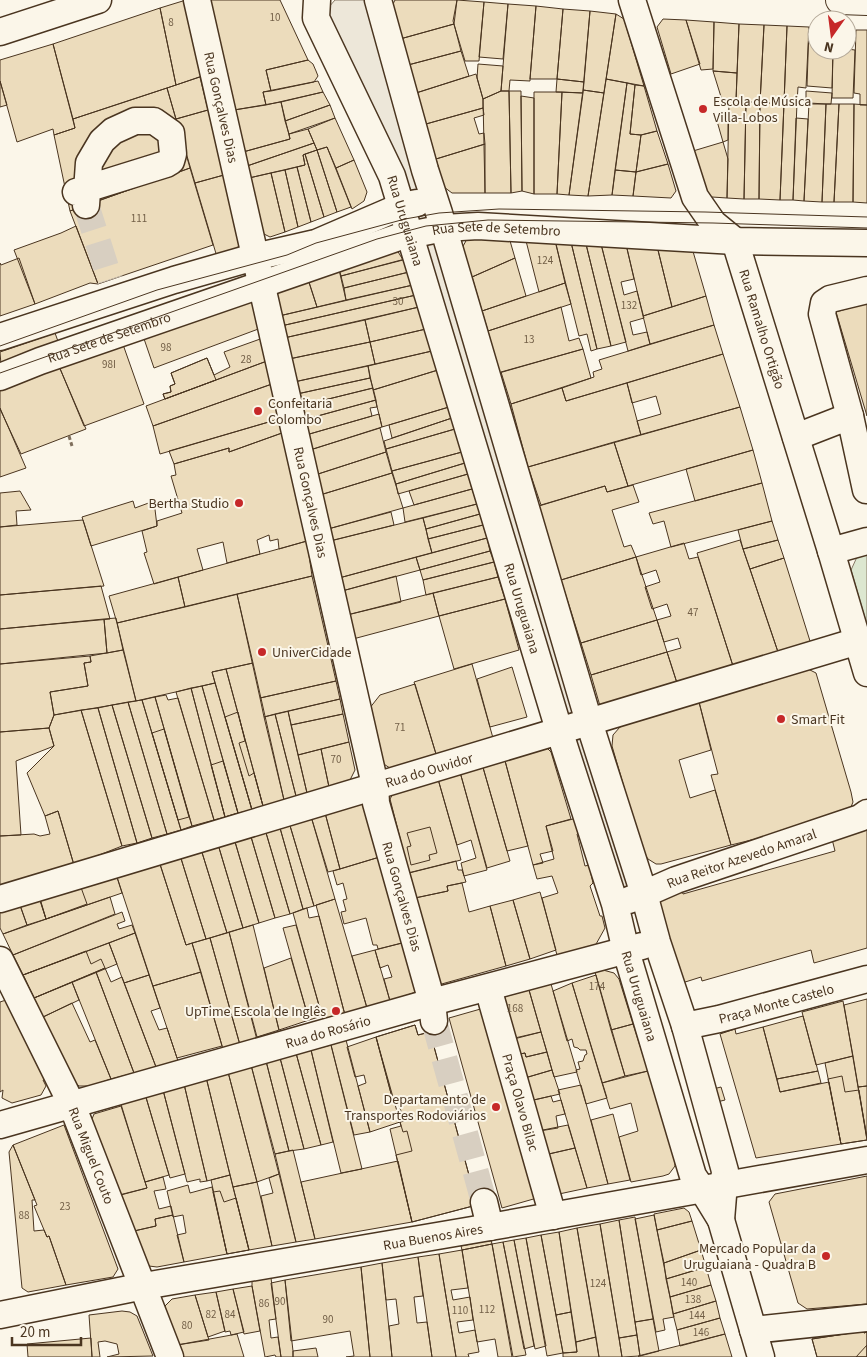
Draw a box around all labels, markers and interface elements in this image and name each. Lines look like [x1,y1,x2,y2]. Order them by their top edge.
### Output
house number: 10 [270,10,280,25]
north arrow [807,10,857,60]
house number: 8 [168,15,174,30]
text: N [822,36,836,57]
street label: Rua Gonçalves Dias [198,50,243,165]
place label: Escola de Música Villa-Lobos [713,92,811,128]
marker: Escola de Música Villa-Lobos [697,103,709,115]
street label: Rua Uruguaiana [381,173,428,269]
house number: 111 [131,211,147,226]
street label: Rua Sete de Setembro [430,217,561,242]
house number: 124 [537,253,554,268]
street label: Rua Ramalho Ortigão [733,267,789,392]
house number: 30 [393,294,403,309]
house number: 132 [621,298,637,313]
street label: Rua Sete de Setembro [45,308,174,369]
house number: 13 [524,332,534,347]
house number: 98 [161,340,172,355]
house number: 28 [241,352,252,367]
house number: 98I [102,357,116,372]
place label: Confeitaria Colombo [268,394,332,430]
marker: Confeitaria Colombo [252,405,264,417]
street label: Rua Gonçalves Dias [288,445,332,560]
place label: Bertha Studio [148,494,229,514]
marker: Bertha Studio [233,497,245,509]
street label: Rua Uruguaiana [498,561,545,657]
house number: 47 [688,605,698,620]
place label: UniverCidade [272,643,351,663]
marker: UniverCidade [256,646,268,658]
place label: Smart Fit [791,710,845,730]
marker: Smart Fit [775,713,787,725]
house number: 71 [395,720,405,735]
street label: Rua do Ouvidor [383,748,476,794]
house number: 70 [331,752,341,767]
street label: Rua Reitor Azevedo Amaral [664,824,820,894]
street label: Rua Gonçalves Dias [376,839,426,954]
street label: Rua Uruguaiana [615,948,661,1044]
house number: 174 [589,979,606,994]
street label: Praça Monte Castelo [717,979,836,1030]
house number: 168 [507,1001,524,1016]
place label: UpTime Escola de Inglês [185,1002,326,1022]
marker: UpTime Escola de Inglês [330,1005,342,1017]
street label: Rua do Rosário [283,1011,373,1054]
street label: Praça Olavo Bilac [496,1051,543,1155]
place label: Departamento de Transportes Rodoviários [344,1090,486,1126]
marker: Departamento de Transportes Rodoviários [490,1101,502,1113]
street label: Rua Miguel Couto [63,1104,119,1207]
house number: 23 [60,1199,70,1214]
house number: 88 [19,1208,30,1223]
street label: Rua Buenos Aires [382,1219,485,1256]
place label: Mercado Popular da Uruguaiana - Quadra B [683,1239,816,1275]
marker: Mercado Popular da Uruguaiana - Quadra B [820,1250,832,1262]
house number: 140 [681,1275,697,1290]
house number: 124 [590,1276,607,1291]
house number: 138 [685,1292,702,1307]
house number: 90 [275,1294,285,1309]
house number: 86 [259,1296,270,1311]
house number: 112 [479,1302,495,1317]
house number: 110 [452,1303,468,1318]
house number: 82 [206,1307,216,1322]
house number: 84 [225,1307,236,1322]
house number: 144 [689,1308,706,1323]
house number: 90 [323,1312,333,1327]
scale bar [12,1314,81,1346]
house number: 80 [182,1318,192,1333]
text: 20 m [20,1322,50,1343]
house number: 146 [693,1325,710,1340]

